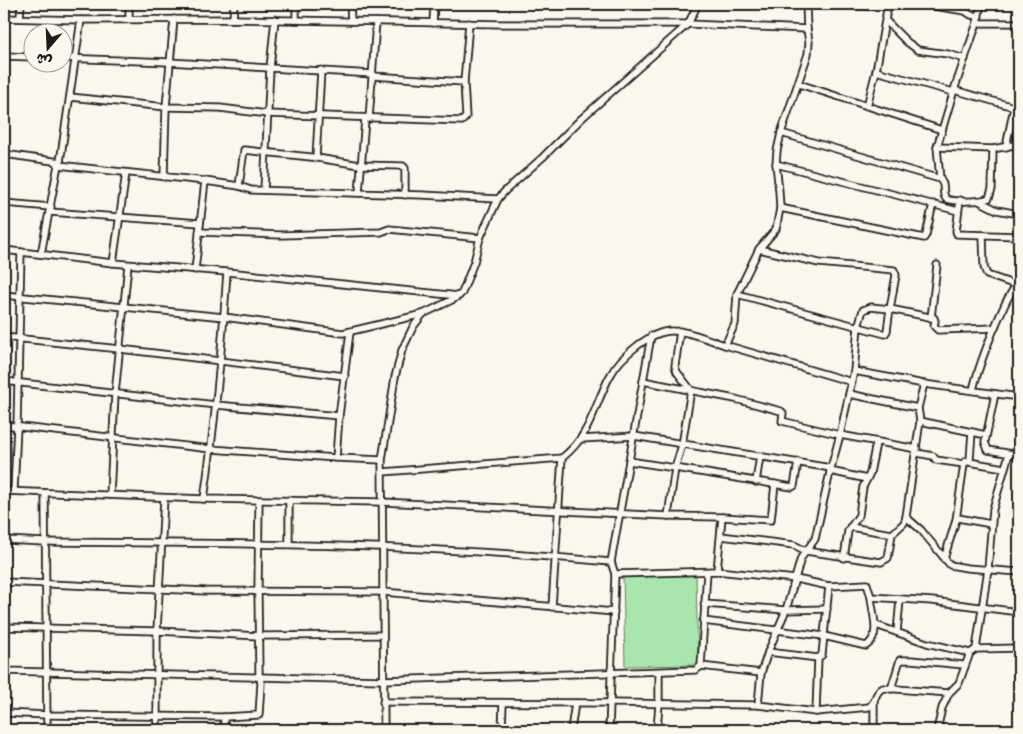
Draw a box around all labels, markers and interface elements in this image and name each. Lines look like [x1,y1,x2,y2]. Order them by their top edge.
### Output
north arrow [22,22,72,72]
text: ش [35,47,55,68]

